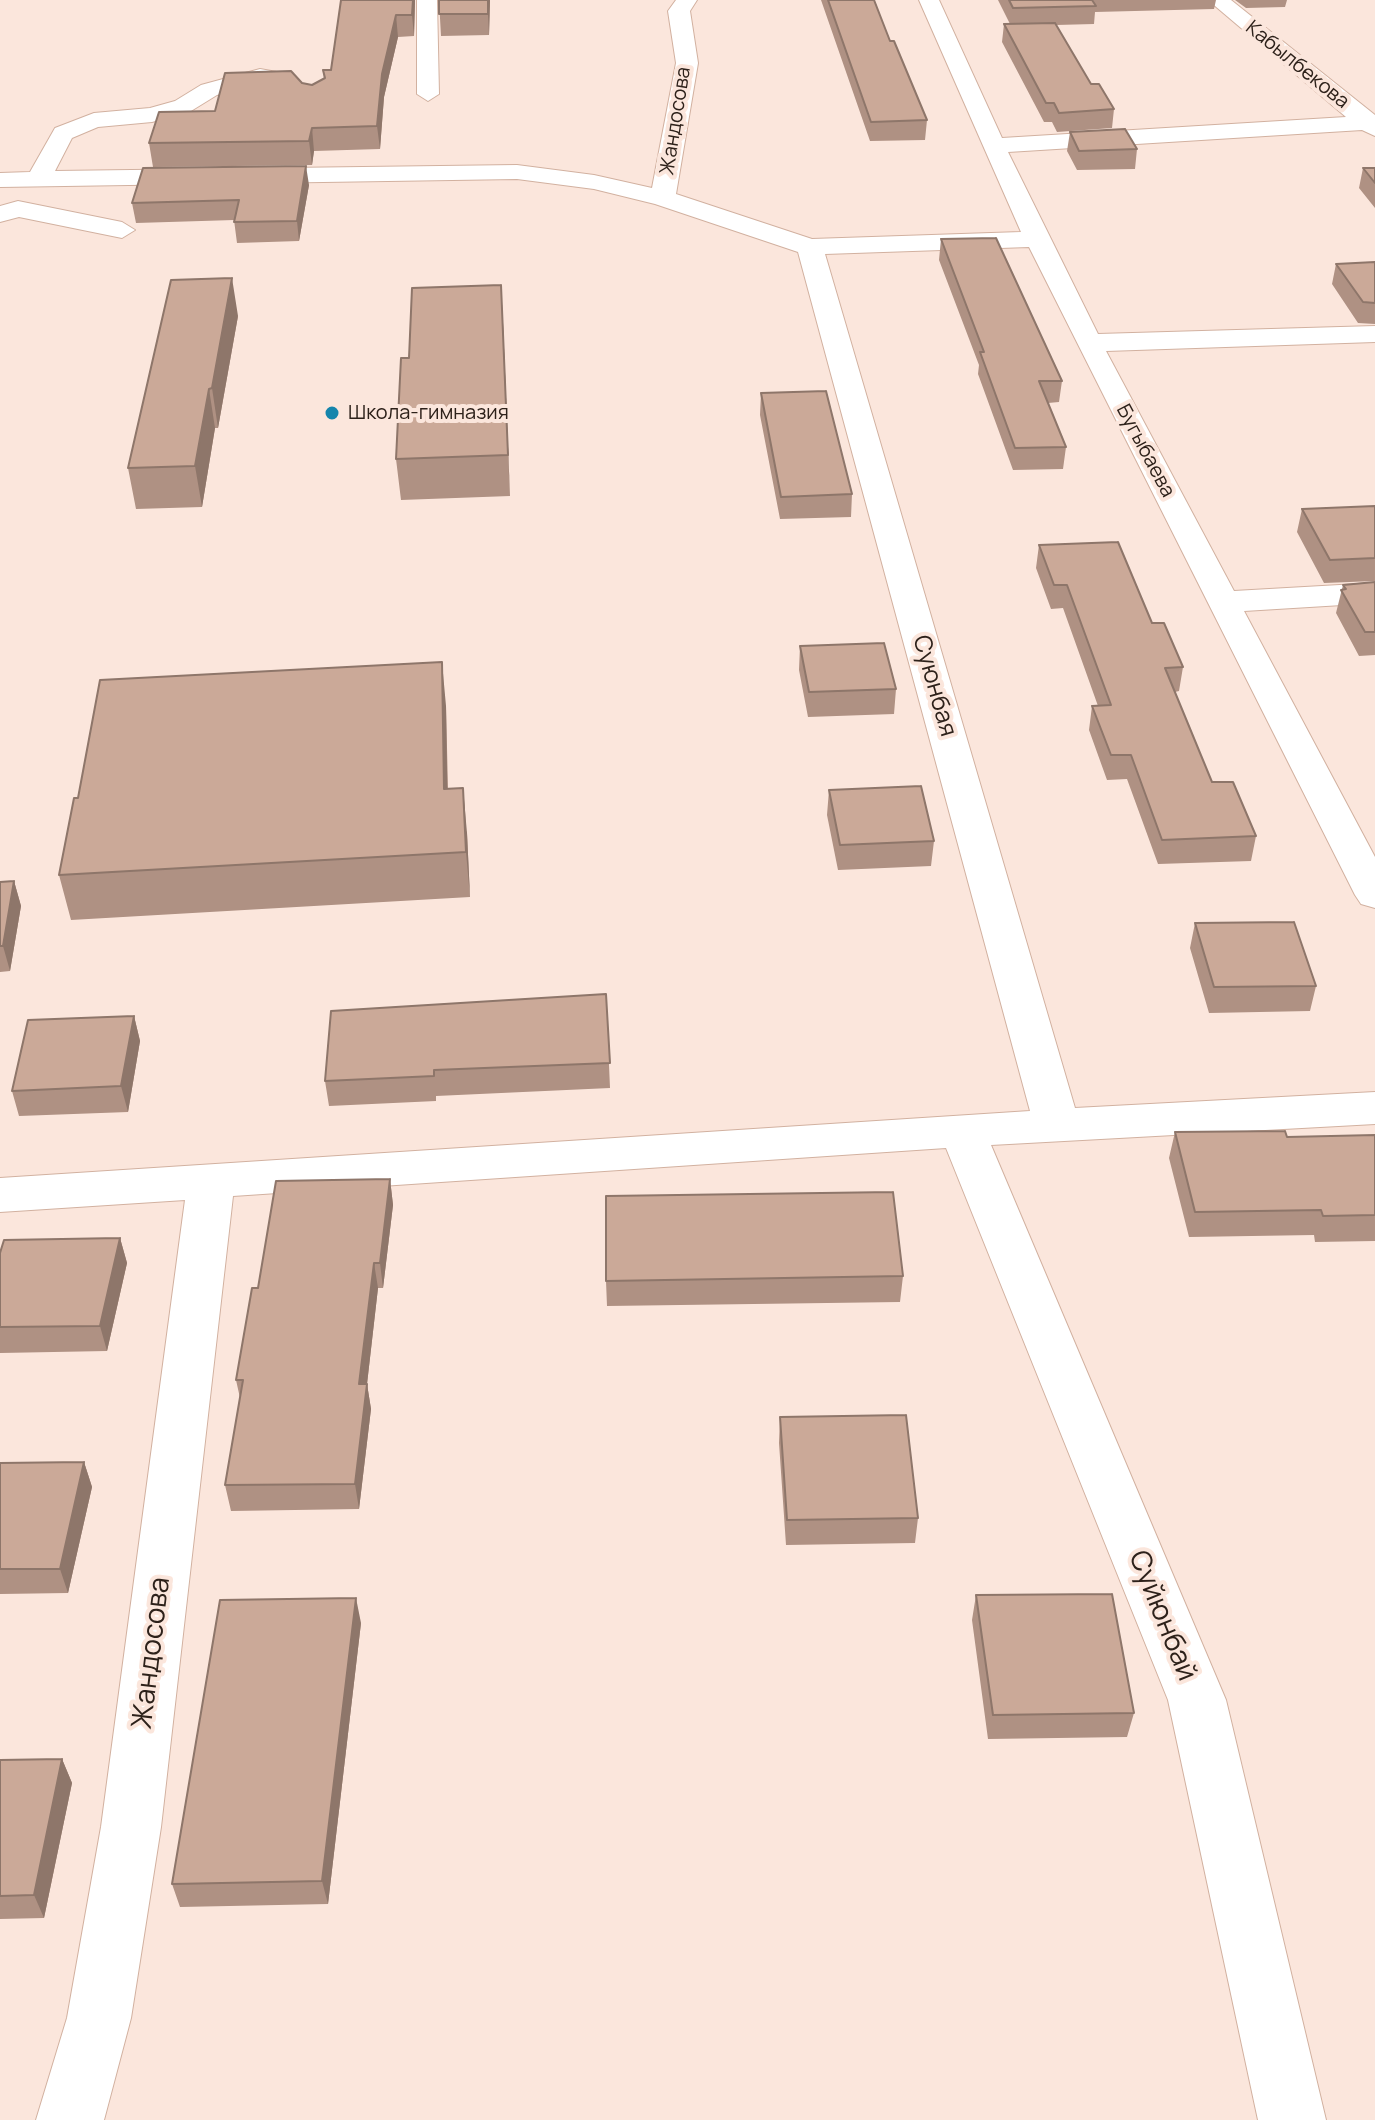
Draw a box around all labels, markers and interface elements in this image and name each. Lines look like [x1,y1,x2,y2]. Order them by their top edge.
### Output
street label: Кабылбекова [1240,16,1354,114]
street label: Жандосова [656,65,696,177]
place label: Школа-гимназия [348,401,509,425]
street label: Бугыбаева [1111,401,1179,501]
marker: Школа-гимназия [323,404,341,422]
street label: Суюнбая [906,632,962,740]
street label: Суйюнбай [1121,1546,1203,1686]
street label: Жандосова [126,1575,178,1731]

